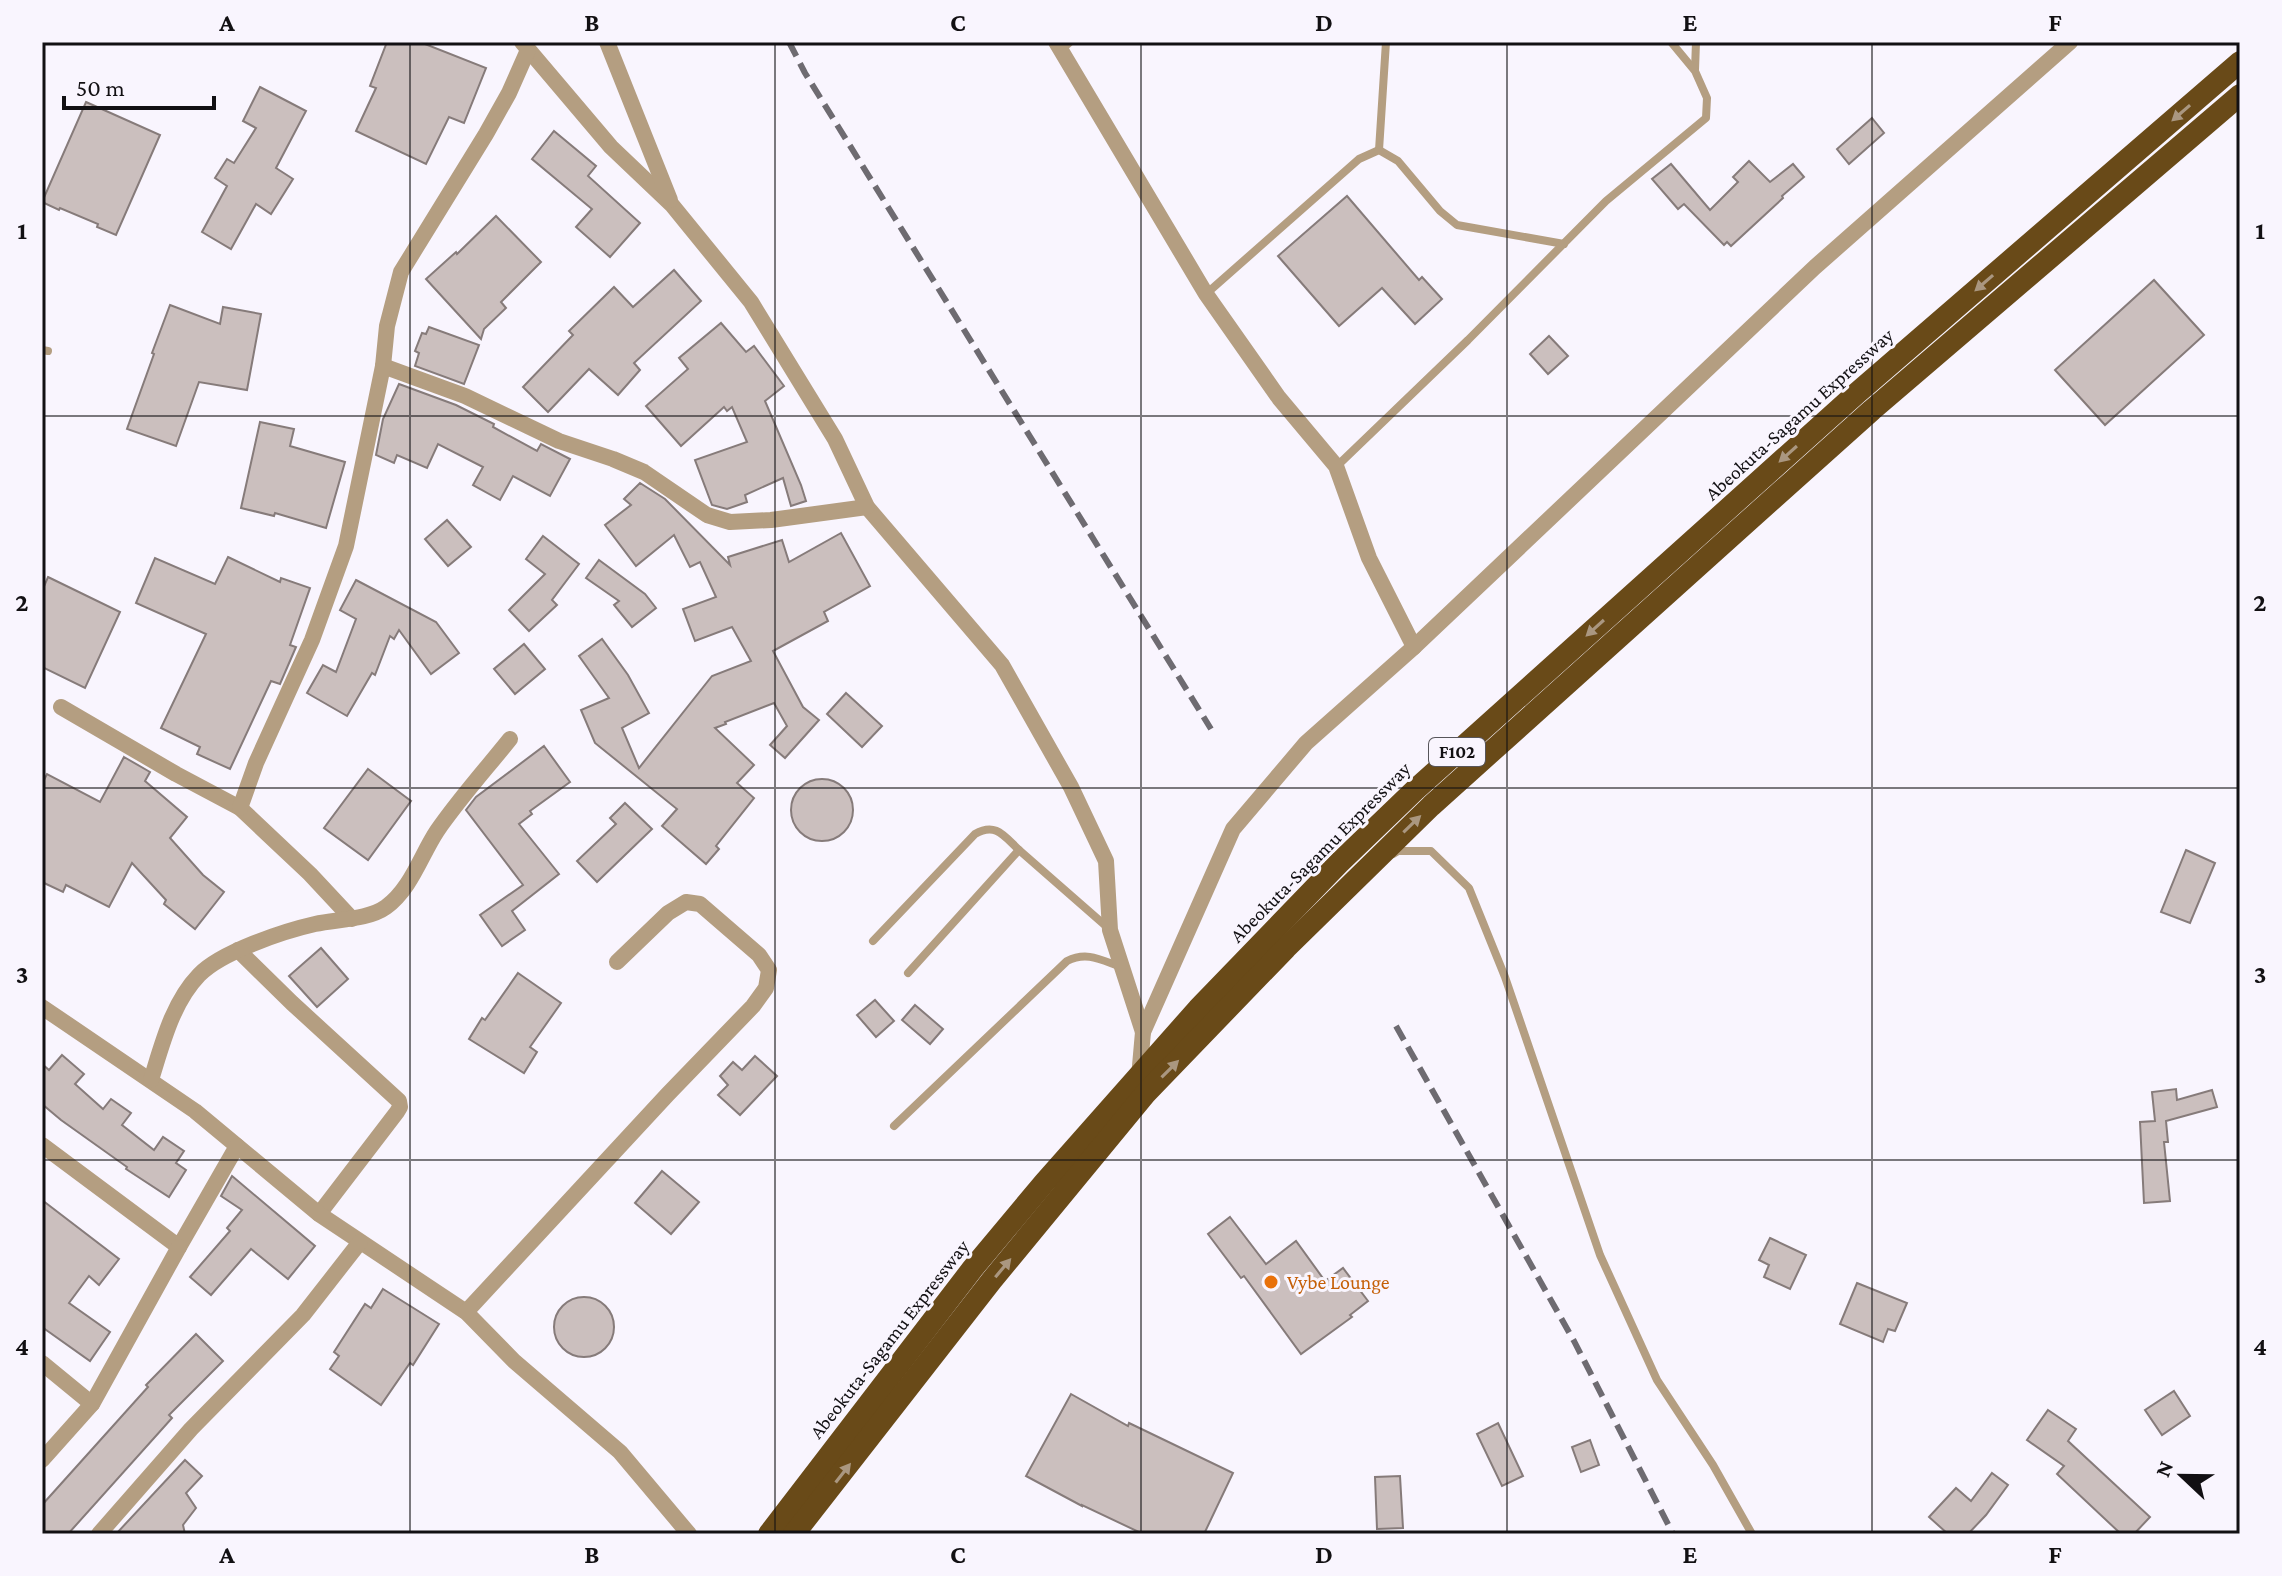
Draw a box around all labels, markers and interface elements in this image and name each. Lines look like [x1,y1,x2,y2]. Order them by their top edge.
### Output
text: A [218,8,235,37]
text: B [584,8,600,37]
text: C [950,8,966,37]
text: D [1315,8,1333,37]
text: E [1683,8,1698,37]
text: F [2048,8,2062,37]
scale bar [64,60,214,110]
text: 50 m [76,74,125,101]
one-way arrow [2171,104,2191,122]
text: 1 [17,216,27,245]
text: 1 [2255,216,2265,245]
one-way arrow [1975,274,1995,291]
street label: Abeokuta-Sagamu Expressway [1700,323,1899,505]
one-way arrow [1779,445,1798,463]
text: 2 [15,588,29,617]
text: 2 [2253,588,2267,617]
one-way arrow [1585,619,1605,637]
road number: F102 [1429,738,1485,766]
street label: Abeokuta-Sagamu Expressway [1225,757,1416,947]
one-way arrow [1402,816,1421,834]
text: 3 [16,960,28,989]
text: 3 [2254,960,2266,989]
one-way arrow [1160,1060,1179,1079]
street label: Abeokuta-Sagamu Expressway [805,1235,975,1443]
one-way arrow [994,1258,1011,1278]
place label: Vybe Lounge [1287,1271,1390,1294]
marker: Vybe Lounge [1262,1273,1280,1291]
text: 4 [15,1332,29,1361]
text: 4 [2253,1332,2267,1361]
north arrow [2142,1436,2222,1516]
text: N [2150,1457,2178,1480]
one-way arrow [834,1463,850,1483]
text: A [218,1540,235,1569]
text: B [584,1540,600,1569]
text: C [950,1540,966,1569]
text: D [1315,1540,1333,1569]
text: E [1683,1540,1698,1569]
text: F [2048,1540,2062,1569]

